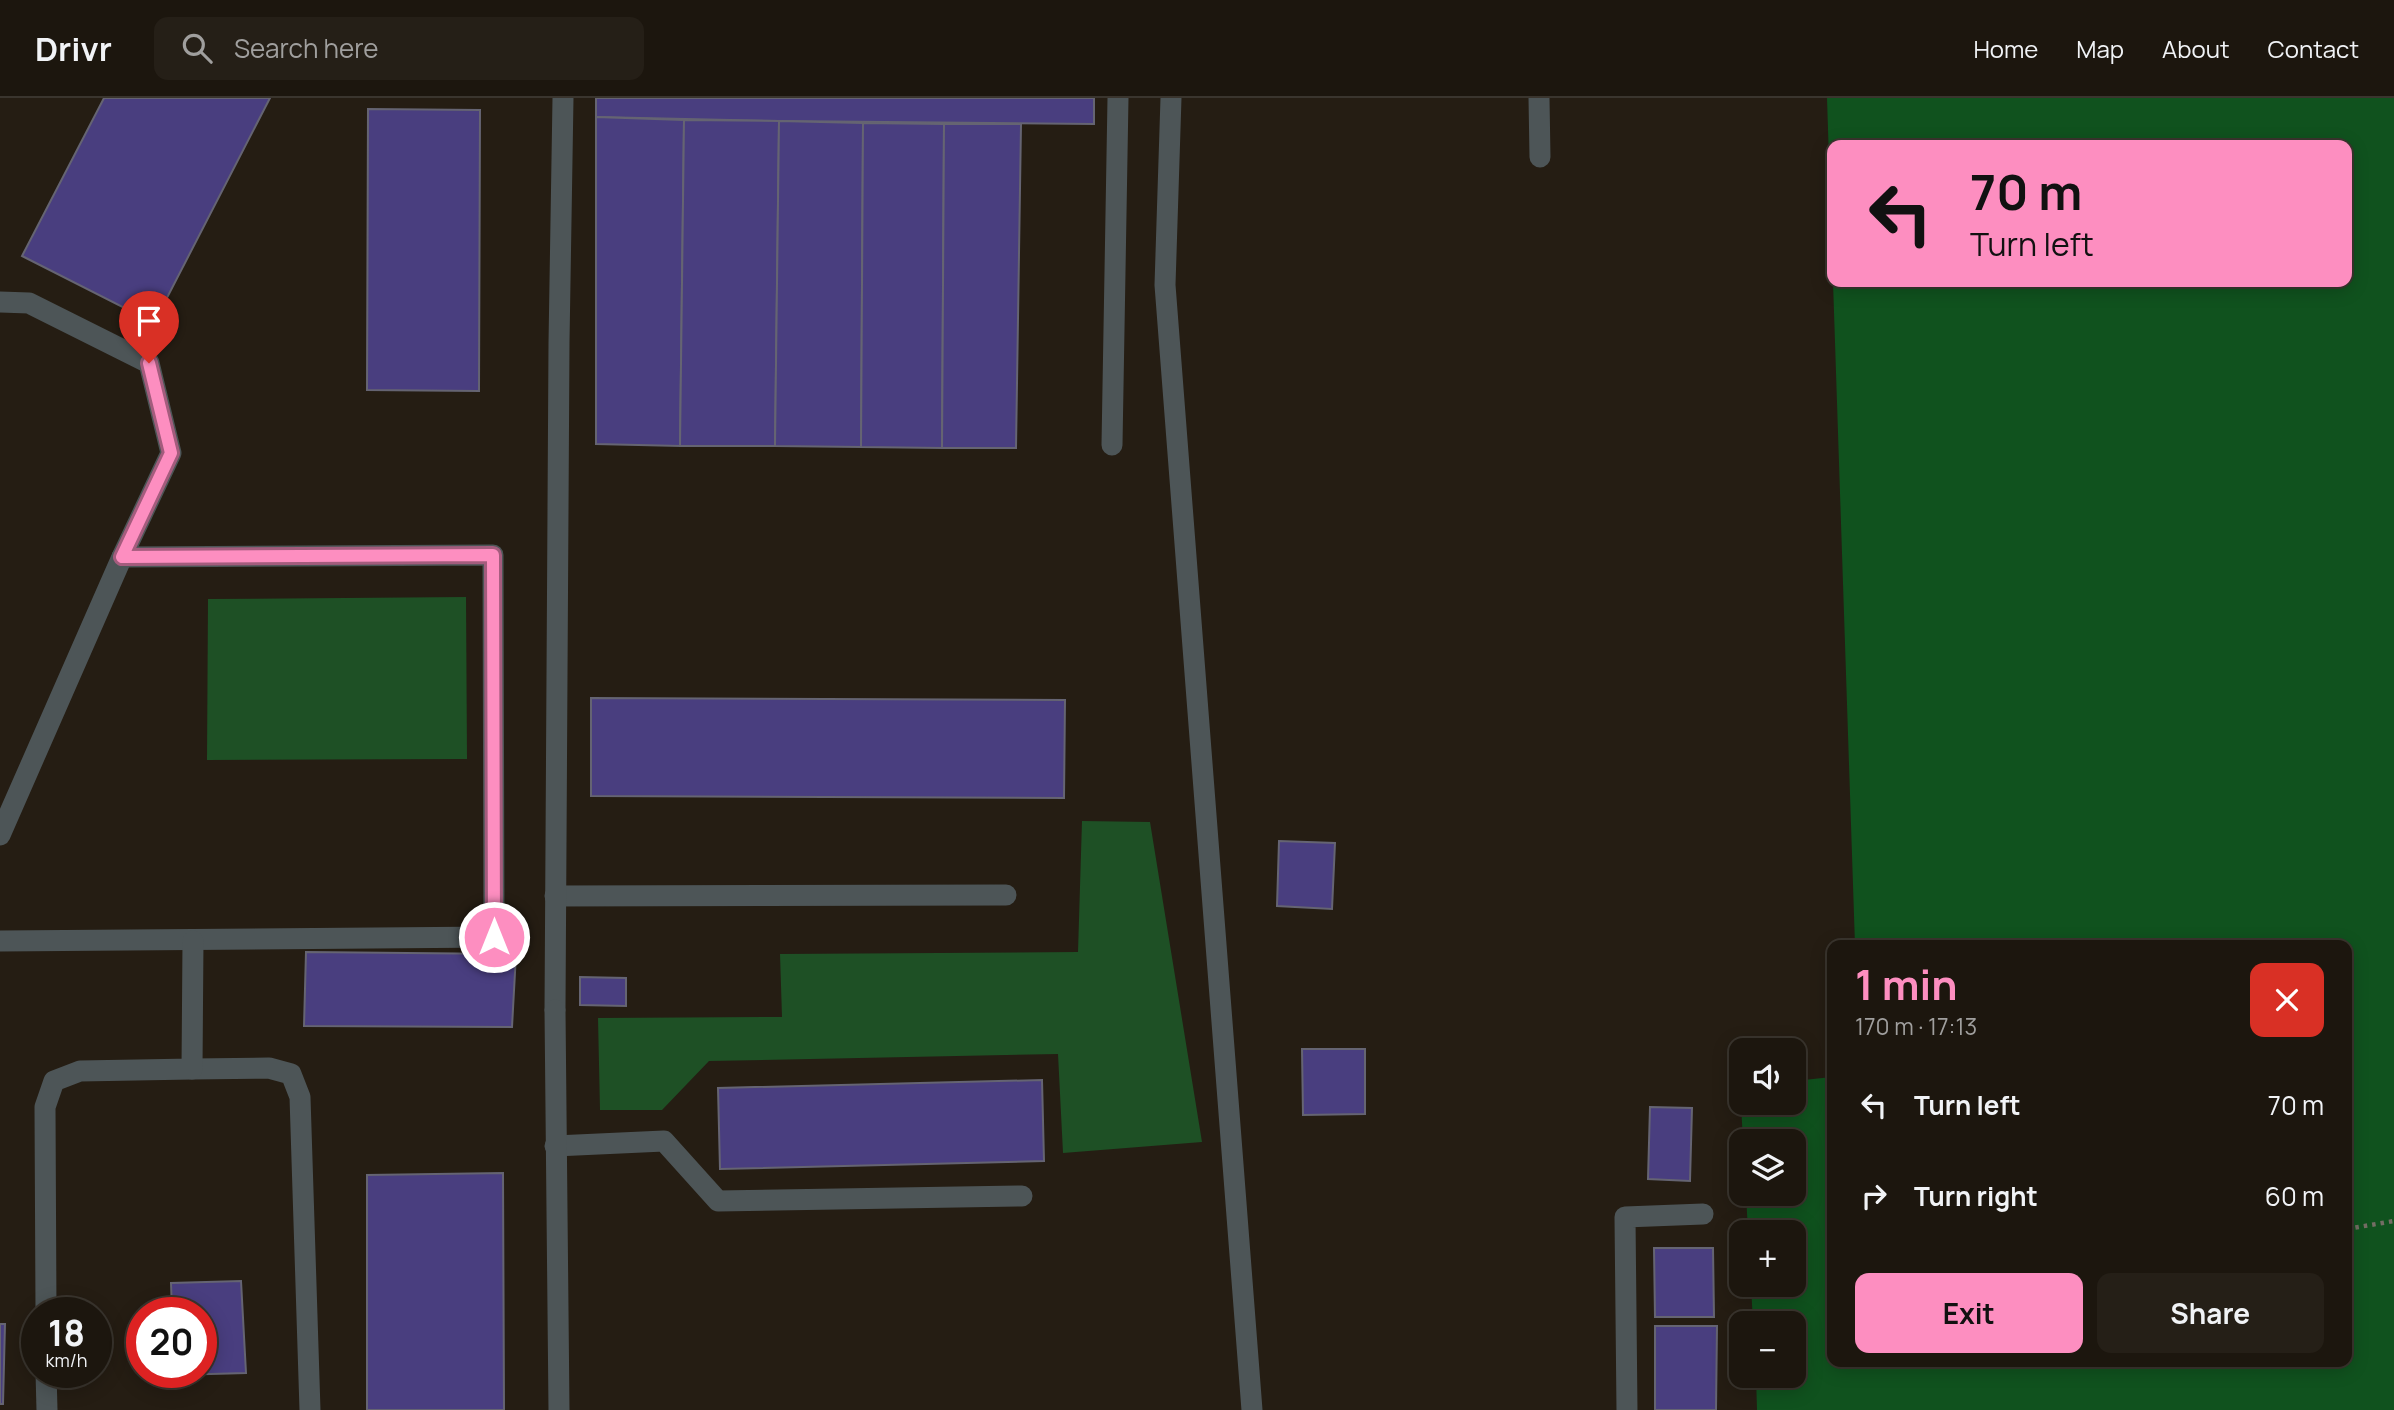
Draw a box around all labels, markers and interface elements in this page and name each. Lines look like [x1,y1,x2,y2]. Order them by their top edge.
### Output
search box [154,17,644,80]
text: Drivr [35,26,112,71]
icon: search [178,29,216,67]
text: Search here [234,30,378,66]
text: Home [1973,32,2038,65]
text: Map [2076,32,2124,65]
text: About [2162,32,2230,65]
text: Contact [2268,32,2359,65]
text: 70 m [1970,158,2082,225]
icon: left [1855,168,1946,259]
text: Turn left [1970,222,2094,266]
pin [119,291,179,363]
icon: arrive [130,302,168,340]
position arrow [457,900,531,974]
text: 1 min [1855,955,1958,1013]
button: close [2250,963,2324,1037]
text: 170 m · 17:13 [1855,1010,1977,1042]
map controls [1729,1038,1806,1388]
button: sound [1729,1038,1806,1115]
icon: left [1855,1086,1893,1124]
text: Turn left [1914,1087,2021,1123]
text: 70 m [2268,1087,2324,1123]
button: layers [1729,1129,1806,1206]
icon: right [1855,1177,1893,1215]
text: Turn right [1914,1178,2038,1214]
text: 60 m [2265,1178,2324,1214]
button: + [1729,1220,1806,1297]
button: Exit [1855,1273,2083,1353]
button: Share [2097,1273,2324,1353]
speed limit sign: 20 [126,1297,217,1388]
text: 18 [48,1309,85,1357]
button: − [1729,1311,1806,1388]
text: km/h [46,1348,87,1372]

